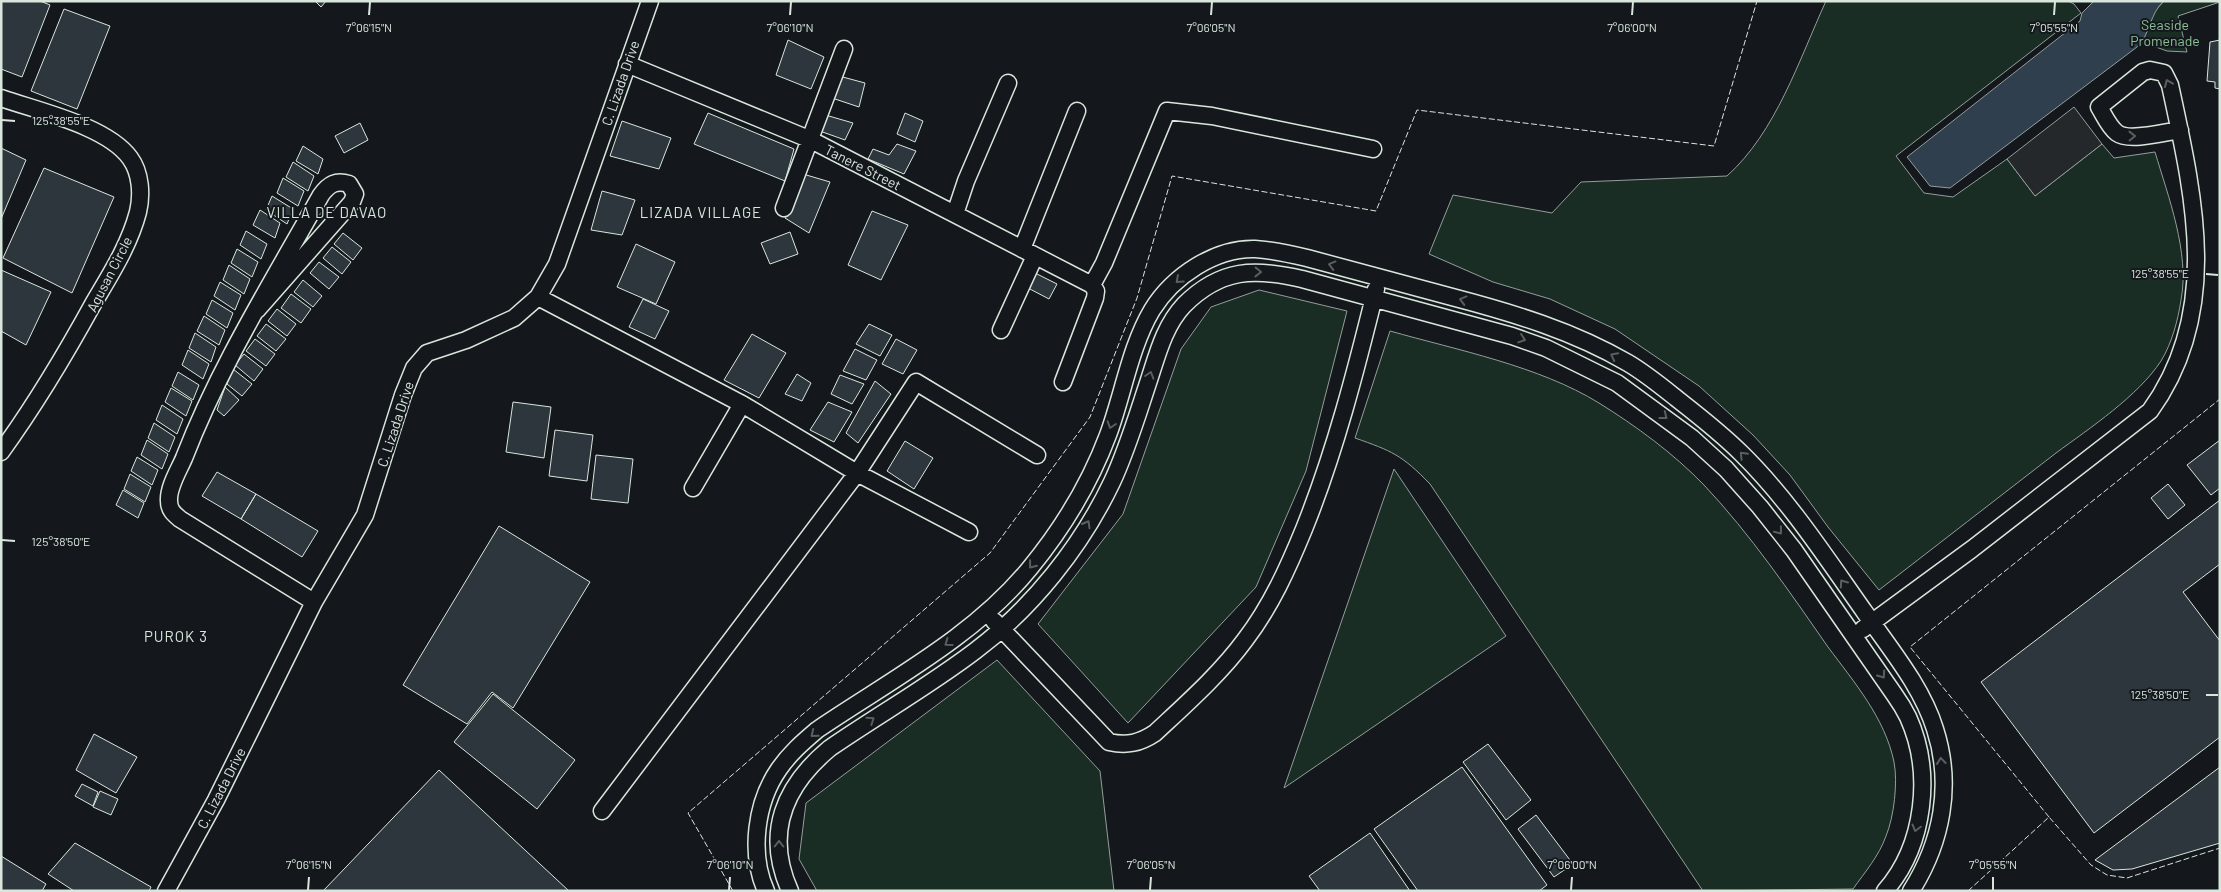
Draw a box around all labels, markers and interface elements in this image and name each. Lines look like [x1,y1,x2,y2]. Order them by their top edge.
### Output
park label: Seaside Promenade [2130,16,2200,49]
text: 7°06'15"N [346,20,392,34]
text: 7°06'10"N [766,20,814,34]
text: 7°06'05"N [1186,20,1236,34]
text: 7°06'00"N [1607,20,1657,34]
text: 7°05'55"N [2030,20,2078,34]
street label: C. Lizada Drive [598,38,642,128]
one-way arrow [2164,79,2175,88]
text: 125°38'55"E [32,113,90,127]
one-way arrow [2129,131,2137,141]
street label: Tanere Street [822,141,904,193]
district label: VILLA DE DAVAO [267,203,387,221]
district label: LIZADA VILLAGE [640,203,762,221]
street label: Agusan Circle [83,233,135,315]
one-way arrow [1328,260,1337,271]
text: 125°38'55"E [2131,266,2189,280]
one-way arrow [1254,267,1262,277]
one-way arrow [1176,274,1185,283]
one-way arrow [1459,295,1467,305]
one-way arrow [1517,333,1526,343]
one-way arrow [1611,352,1620,362]
one-way arrow [1145,372,1155,380]
street label: C. Lizada Drive [373,379,417,469]
one-way arrow [1658,411,1667,419]
one-way arrow [1107,420,1117,428]
one-way arrow [1740,452,1749,461]
one-way arrow [1081,521,1091,530]
one-way arrow [1773,525,1781,534]
text: 125°38'50"E [32,534,90,548]
one-way arrow [1029,559,1038,569]
one-way arrow [1840,579,1849,588]
district label: PUROK 3 [144,627,208,645]
one-way arrow [945,637,954,646]
one-way arrow [1876,670,1885,679]
text: 125°38'50"E [2131,687,2189,701]
one-way arrow [865,717,875,726]
one-way arrow [810,728,819,737]
street label: C. Lizada Drive [193,745,249,831]
one-way arrow [1936,757,1947,765]
one-way arrow [1912,824,1922,832]
one-way arrow [774,840,784,848]
text: 7°06'15"N [286,857,332,871]
text: 7°06'10"N [706,857,754,871]
text: 7°06'05"N [1126,857,1176,871]
text: 7°06'00"N [1547,857,1597,871]
text: 7°05'55"N [1969,857,2017,871]

